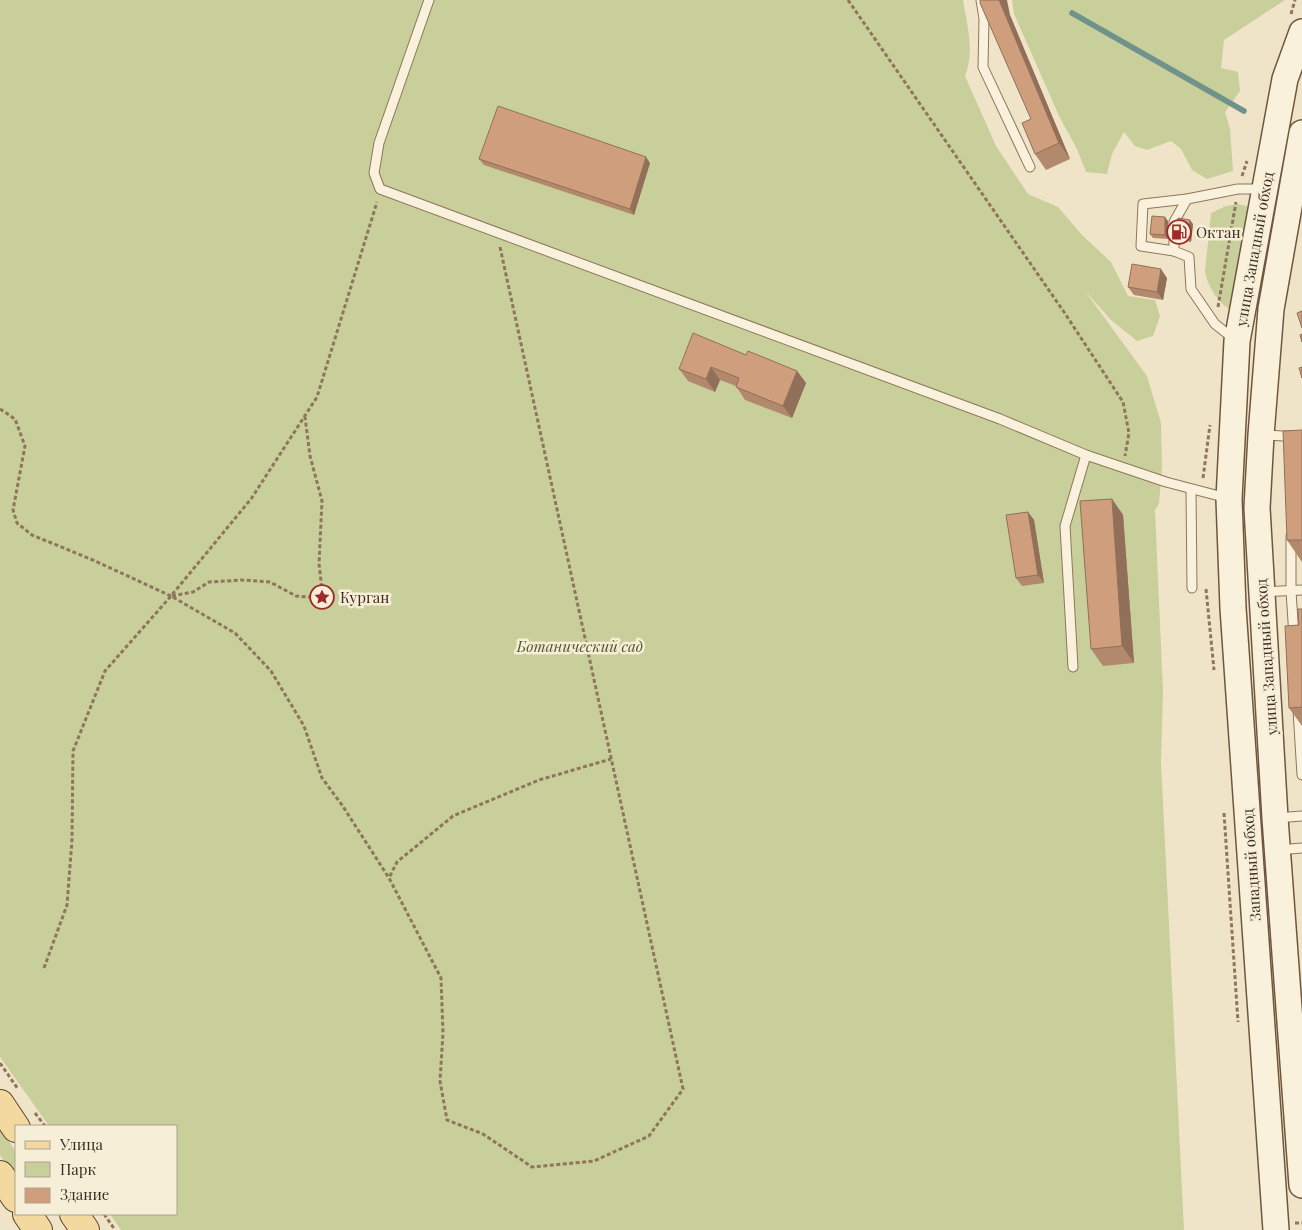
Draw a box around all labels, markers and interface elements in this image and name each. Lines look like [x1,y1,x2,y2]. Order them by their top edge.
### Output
street label: улица Западный обход [1230,170,1277,329]
fuel station icon: Октан [1166,219,1192,245]
place label: Октан [1196,222,1241,242]
street label: улица Западный обход [1251,578,1282,737]
place icon: Курган [309,584,335,610]
place label: Курган [340,587,390,607]
park label: Ботанический сад [516,636,643,656]
street label: Западный обход [1237,808,1265,922]
legend [15,1125,178,1215]
text: Улица [59,1134,103,1154]
text: Парк [60,1159,96,1179]
text: Здание [60,1184,109,1204]

